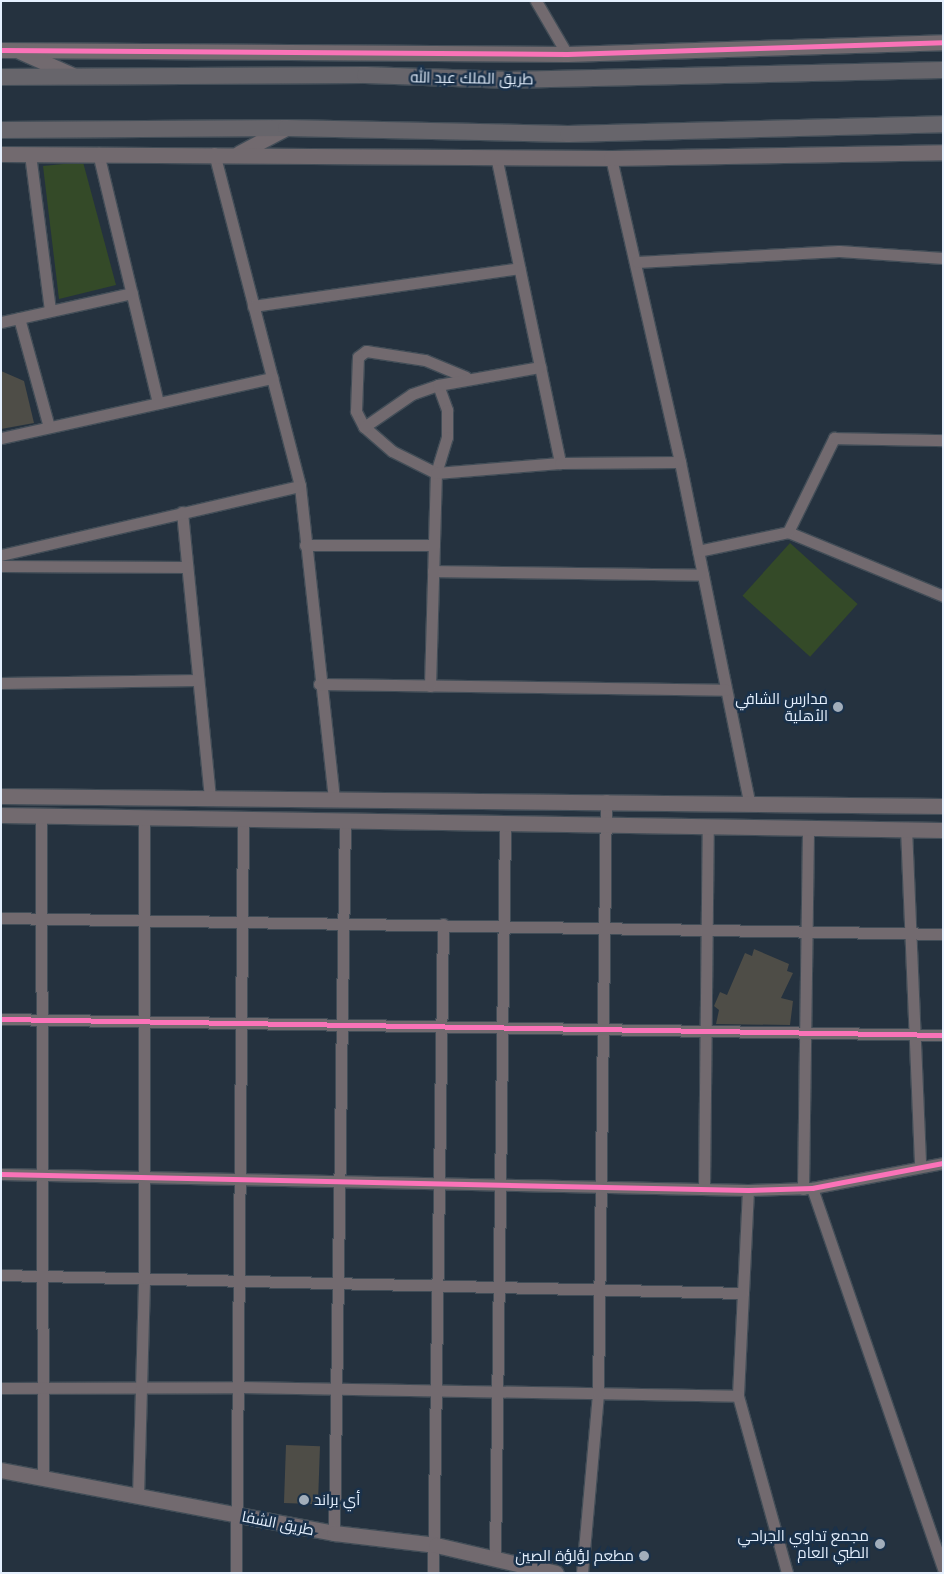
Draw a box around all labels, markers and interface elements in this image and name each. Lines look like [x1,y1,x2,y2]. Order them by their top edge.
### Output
street label: طريق الملك عبد الله [410,68,534,88]
place label: مدارس الشافي الأهلية [735,689,828,724]
marker: مدارس الشافي الأهلية [832,701,844,713]
place label: أي براند [314,1491,360,1509]
marker: أي براند [298,1494,310,1506]
street label: طريق الشفا [240,1507,316,1539]
place label: مجمع تداوي الجراحي الطبي العام [737,1526,869,1561]
marker: مجمع تداوي الجراحي الطبي العام [873,1537,887,1551]
place label: مطعم لؤلؤة الصين [515,1547,634,1565]
marker: مطعم لؤلؤة الصين [638,1550,650,1562]

